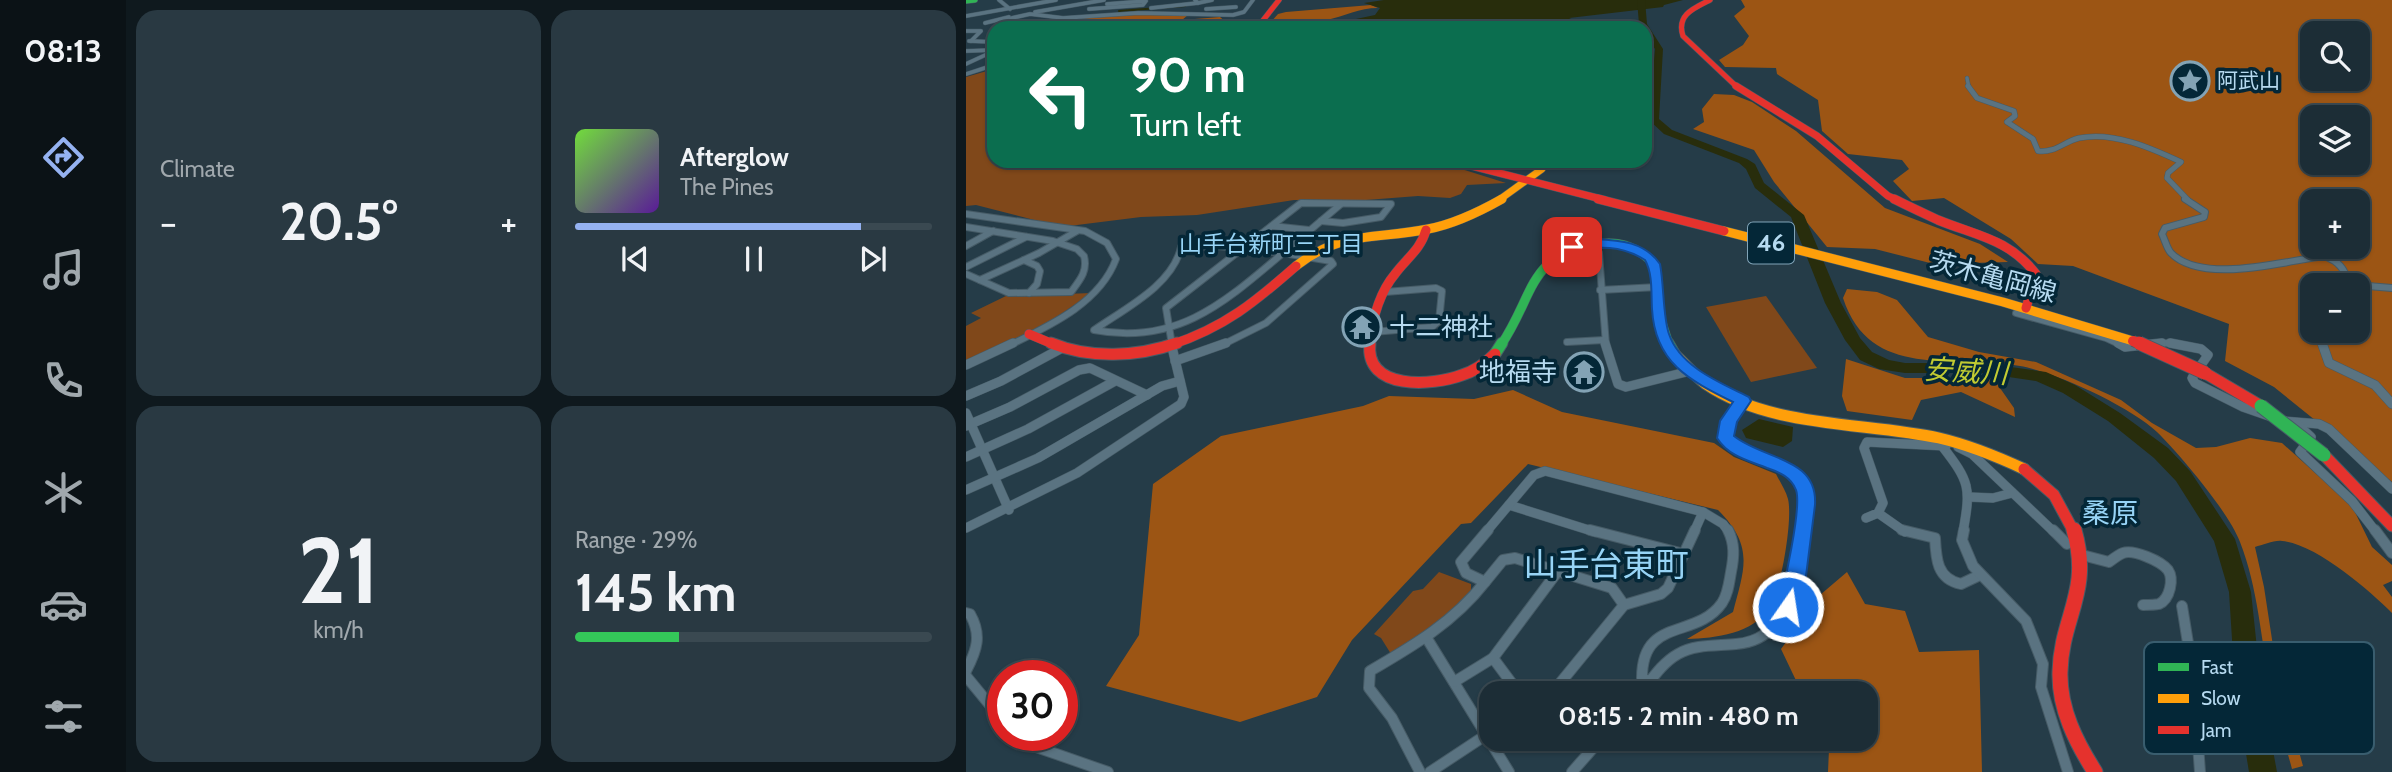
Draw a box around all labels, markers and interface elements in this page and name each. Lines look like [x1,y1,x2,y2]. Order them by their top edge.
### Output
map controls [2300,21,2370,343]
button: search [2300,21,2370,91]
text: 08:13 [24,31,102,70]
text: 90 m [1130,45,1246,104]
icon: left [1015,49,1106,140]
place icon: 阿武山 [2169,60,2211,102]
place label: 阿武山 [2217,68,2280,93]
text: Turn left [1130,105,1241,144]
button: layers [2300,105,2370,175]
icon: directions [39,133,88,182]
text: Afterglow [680,141,789,173]
text: Climate [160,155,235,183]
text: The Pines [680,173,774,201]
button: + [2300,189,2370,259]
text: 20.5° [279,190,398,253]
text: − [160,199,177,246]
text: + [500,199,517,246]
pin [1542,217,1602,277]
road number: 46 [1748,223,1794,264]
icon: arrive [1553,228,1591,266]
district label: 山手台新町三丁目 [1179,230,1363,258]
icon: previous [616,240,654,278]
icon: pause [735,240,773,278]
icon: next [854,240,892,278]
icon: music [39,245,88,294]
street label: 茨木亀岡線 [1926,245,2060,309]
button: − [2300,273,2370,343]
temple icon: 十二神社 [1341,306,1383,348]
place label: 十二神社 [1389,311,1493,343]
temple icon: 地福寺 [1563,351,1605,393]
water label: 安威川 [1923,352,2012,390]
icon: phone [39,356,88,405]
place label: 地福寺 [1479,356,1557,388]
icon: climate [39,468,88,517]
district label: 桑原 [2082,496,2138,530]
text: 21 [298,515,379,626]
text: Range · 29% [575,526,698,554]
district label: 山手台東町 [1524,544,1689,584]
text: 145 km [575,561,737,624]
position arrow [1751,570,1825,644]
icon: car [39,580,88,629]
text: km/h [313,616,364,644]
legend [2144,642,2374,754]
text: Fast [2201,656,2234,679]
speed limit sign: 30 [987,660,1078,751]
text: Slow [2201,687,2241,710]
icon: filters [39,692,88,741]
text: 08:15 · 2 min · 480 m [1558,700,1799,732]
text: Jam [2200,719,2231,742]

